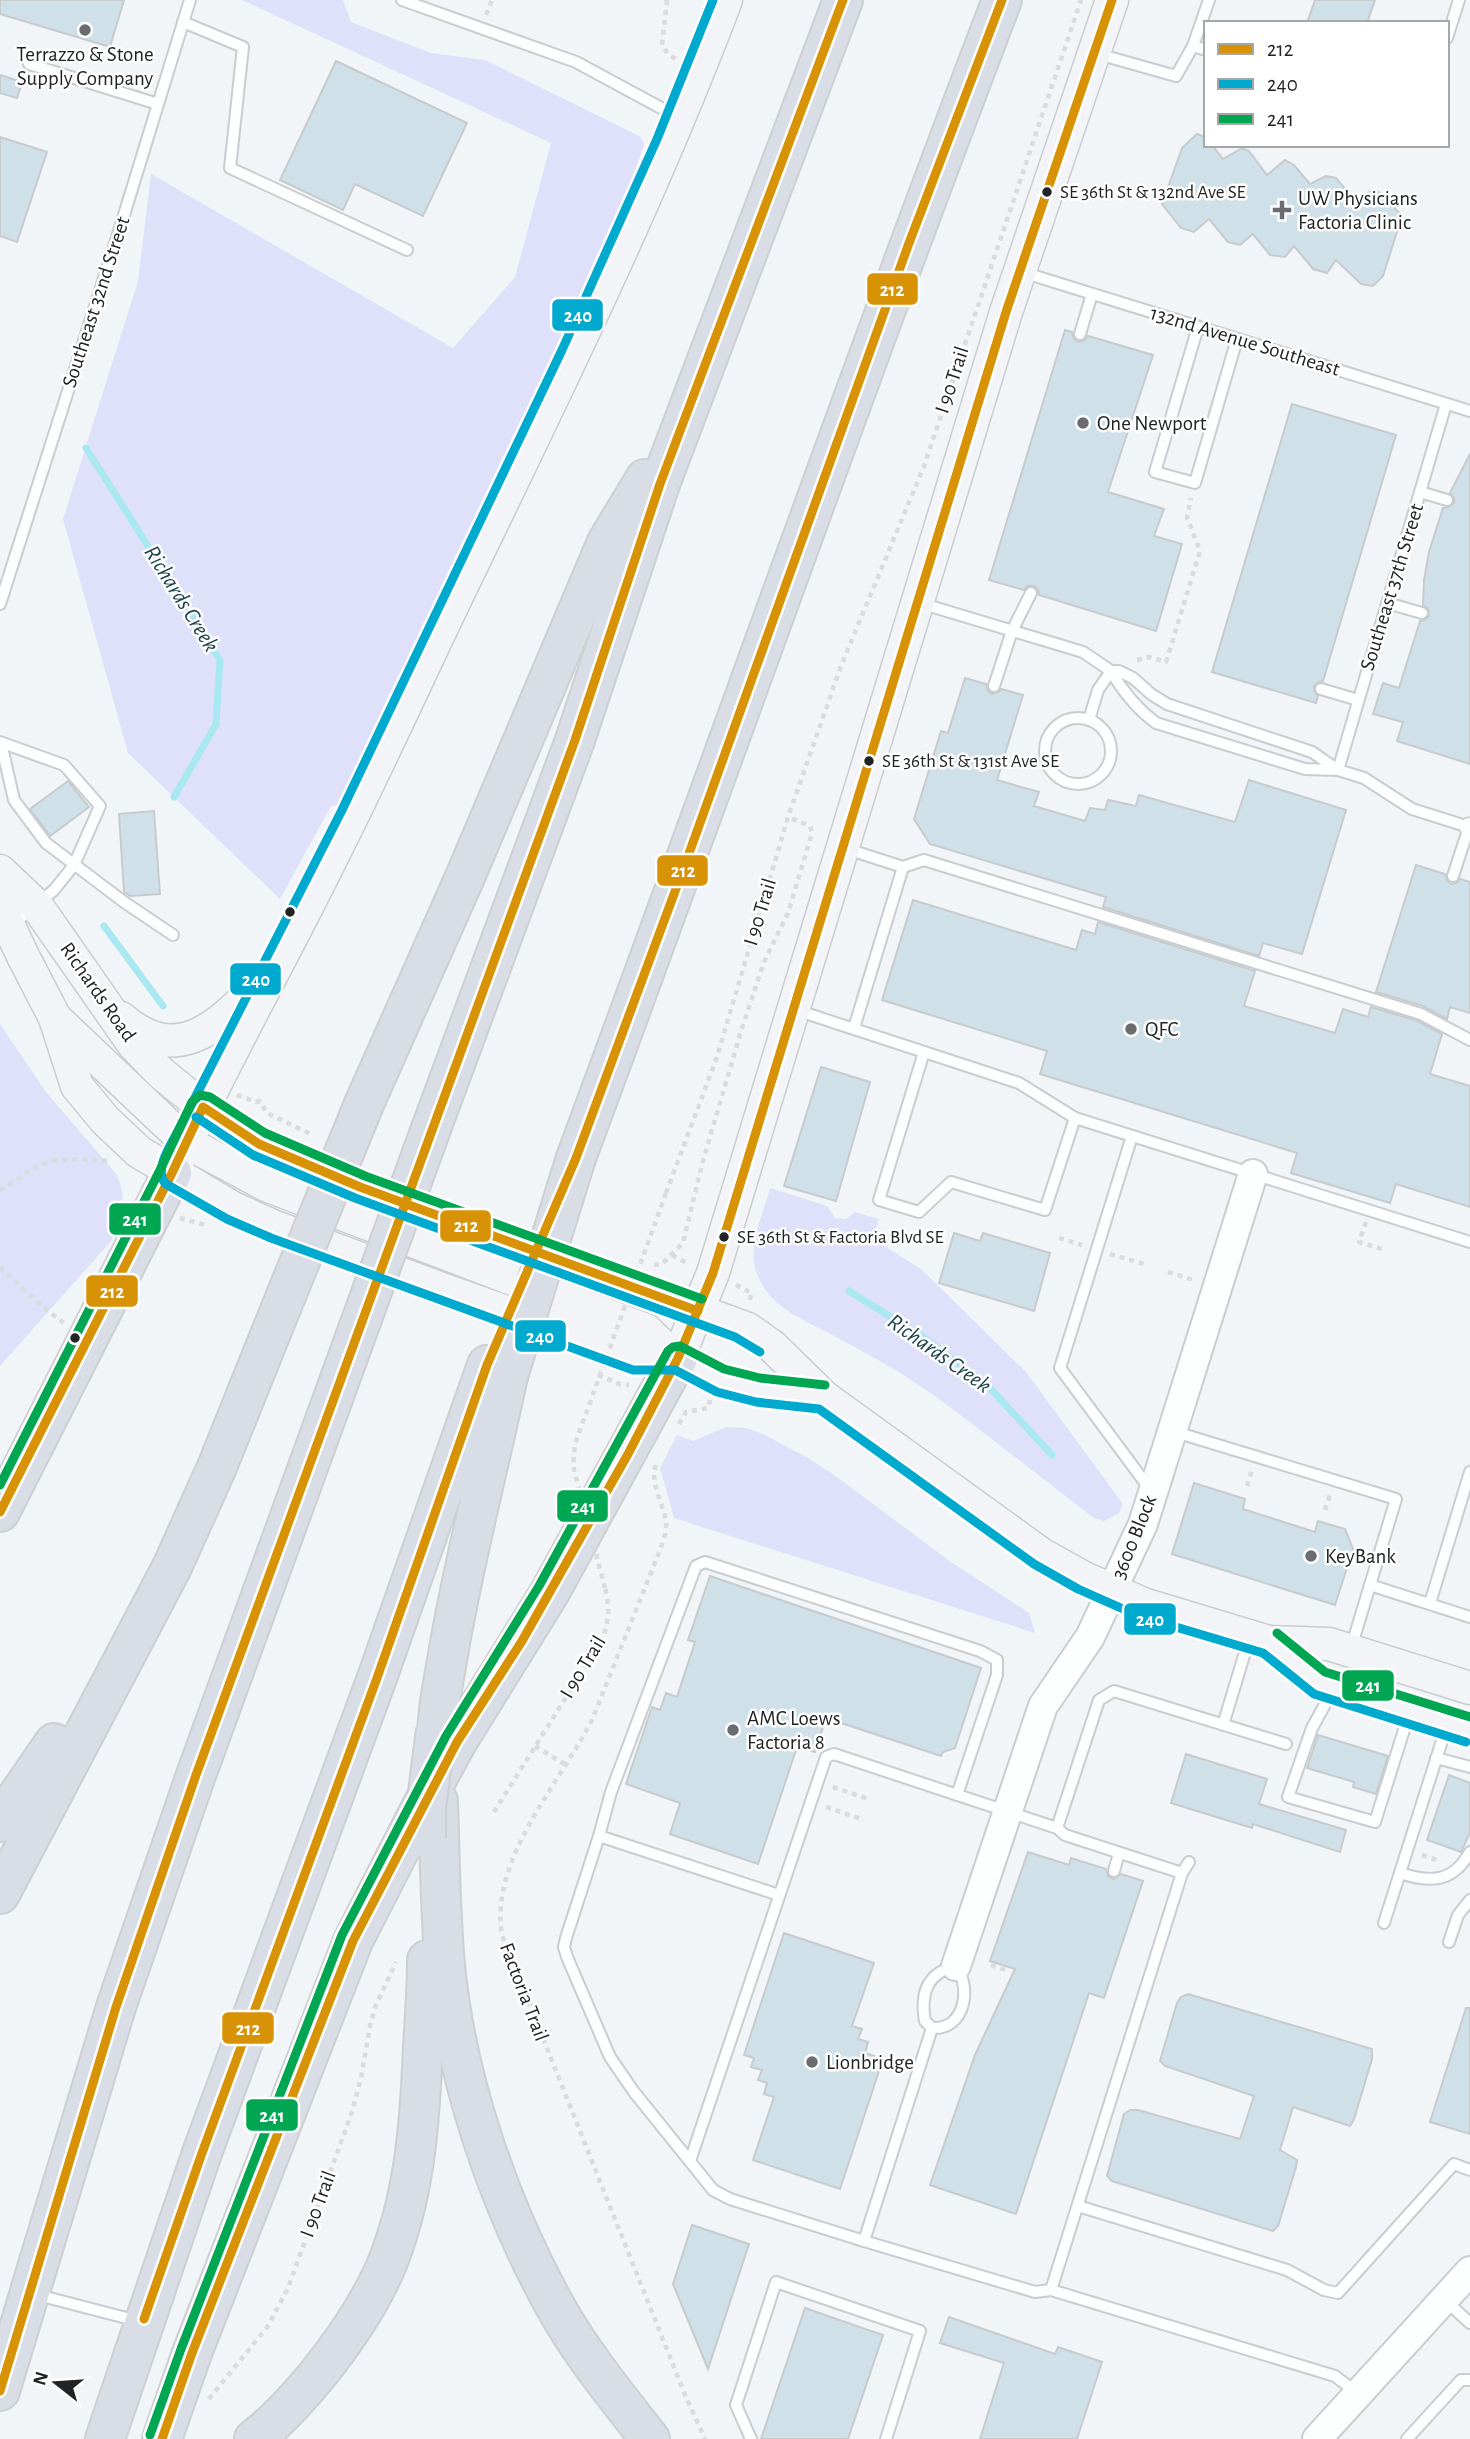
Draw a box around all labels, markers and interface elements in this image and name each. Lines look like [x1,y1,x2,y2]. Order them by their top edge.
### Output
legend [1204,21,1449,147]
marker: Terrazzo & Stone Supply Company [77,22,93,38]
text: 212 [1267,39,1293,60]
place label: Terrazzo & Stone Supply Company [16,44,154,89]
text: 240 [1267,74,1298,95]
text: 241 [1267,109,1294,130]
place label: SE 36th St & 132nd Ave SE [1060,183,1246,202]
marker: SE 36th St & 132nd Ave SE [1040,185,1054,199]
place label: UW Physicians Factoria Clinic [1298,188,1418,233]
marker: UW Physicians Factoria Clinic [1272,200,1292,220]
street label: Southeast 32nd Street [58,214,134,390]
line badge: 212 [866,272,919,306]
text: 212 [880,281,904,300]
line badge: 240 [551,298,604,332]
street label: 132nd Avenue Southeast [1148,302,1343,380]
text: 240 [564,307,592,326]
street label: I 90 Trail [931,344,973,416]
place label: One Newport [1097,413,1207,434]
marker: One Newport [1075,415,1091,431]
street label: Southeast 37th Street [1357,501,1427,673]
water label: Richards Creek [139,542,223,657]
place label: SE 36th St & 131st Ave SE [882,752,1059,771]
marker: SE 36th St & 131st Ave SE [862,754,876,768]
line badge: 212 [656,854,709,887]
text: 212 [671,862,695,881]
street label: I 90 Trail [740,876,780,948]
unlabelled marker [283,905,297,919]
street label: Richards Road [56,939,140,1046]
line badge: 240 [229,962,282,996]
text: 240 [242,971,270,990]
place label: QFC [1145,1019,1179,1040]
marker: QFC [1123,1021,1139,1037]
line badge: 241 [108,1202,162,1236]
line badge: 212 [439,1209,492,1243]
text: 241 [122,1211,148,1230]
text: 212 [454,1217,478,1236]
place label: SE 36th St & Factoria Blvd SE [737,1228,944,1247]
marker: SE 36th St & Factoria Blvd SE [717,1230,731,1244]
line badge: 212 [85,1274,139,1308]
text: 212 [100,1283,124,1302]
water label: Richards Creek [883,1310,995,1398]
line badge: 240 [514,1319,567,1353]
text: 240 [526,1328,554,1347]
unlabelled marker [68,1331,82,1345]
line badge: 241 [556,1489,609,1523]
street label: 3600 Block [1108,1492,1160,1582]
text: 241 [570,1498,596,1517]
place label: KeyBank [1325,1546,1396,1567]
marker: KeyBank [1303,1548,1319,1564]
line badge: 240 [1123,1602,1177,1636]
text: 240 [1136,1611,1164,1630]
street label: I 90 Trail [556,1632,610,1702]
line badge: 241 [1341,1669,1395,1702]
text: 241 [1355,1677,1381,1696]
place label: AMC Loews Factoria 8 [747,1708,840,1753]
marker: AMC Loews Factoria 8 [725,1722,741,1738]
street label: Factoria Trail [496,1940,552,2044]
line badge: 212 [221,2011,275,2045]
text: 212 [236,2020,260,2039]
place label: Lionbridge [826,2052,914,2073]
marker: Lionbridge [804,2054,820,2070]
line badge: 241 [245,2098,299,2132]
text: 241 [259,2107,285,2126]
street label: I 90 Trail [296,2168,340,2240]
north arrow [21,2348,91,2418]
text: N [30,2369,52,2388]

